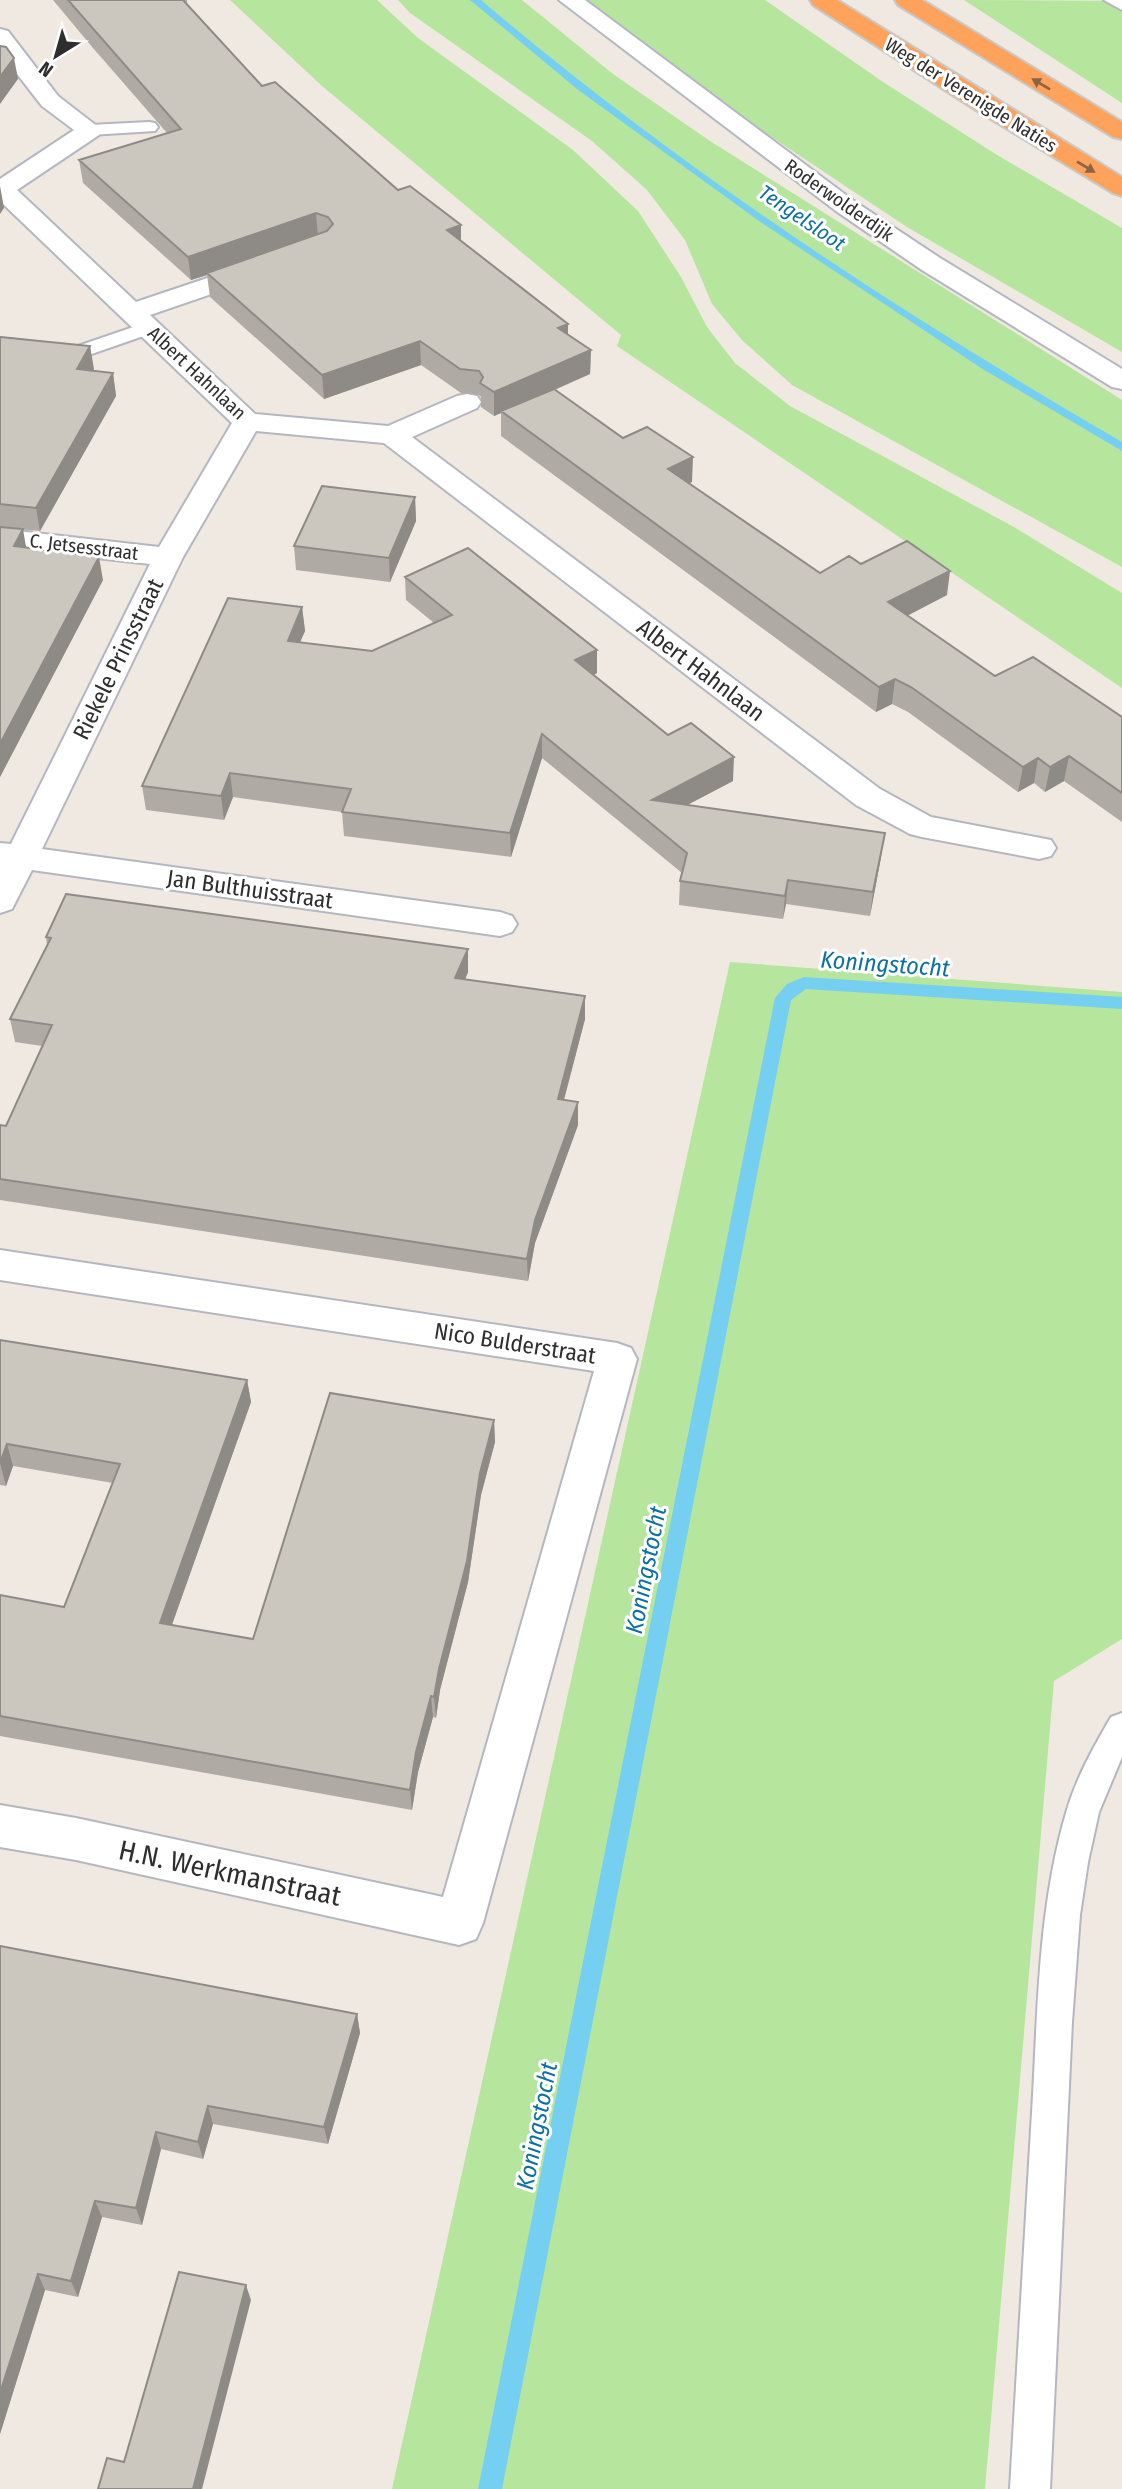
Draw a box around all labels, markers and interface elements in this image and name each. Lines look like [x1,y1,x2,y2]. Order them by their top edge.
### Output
north arrow [21,21,91,91]
street label: Weg der Verenigde Naties [881,33,1061,157]
text: N [35,57,58,82]
one-way arrow [1032,78,1051,91]
street label: Roderwolderdijk [780,154,898,246]
one-way arrow [1077,161,1096,173]
water label: Tengelsloot [754,180,850,257]
street label: Albert Hahnlaan [143,322,251,424]
street label: C. Jetsesstraat [28,529,140,565]
street label: Riekele Prinsstraat [67,573,169,744]
street label: Albert Hahnlaan [632,613,770,727]
street label: Jan Bulthuisstraat [165,863,335,915]
water label: Koningstocht [819,946,951,982]
street label: Nico Bulderstraat [432,1316,598,1370]
water label: Koningstocht [620,1504,672,1636]
street label: H.N. Werkmanstraat [116,1833,345,1913]
water label: Koningstocht [511,2060,563,2192]

